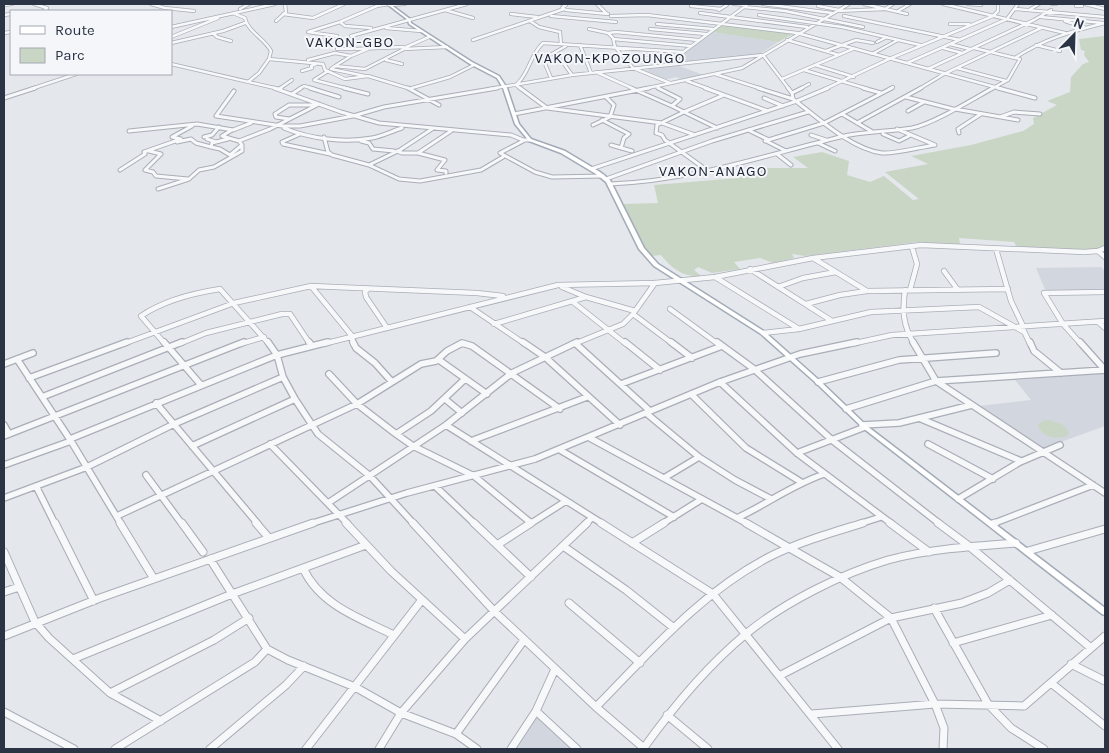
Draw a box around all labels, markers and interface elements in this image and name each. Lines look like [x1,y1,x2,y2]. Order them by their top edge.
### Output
legend [10,10,172,75]
north arrow [1049,10,1099,60]
text: N [1071,14,1087,33]
text: Route [55,21,95,39]
district label: VAKON-GBO [306,33,394,51]
text: Parc [55,46,85,64]
district label: VAKON-KPOZOUNGO [535,49,685,67]
district label: VAKON-ANAGO [659,162,767,180]

